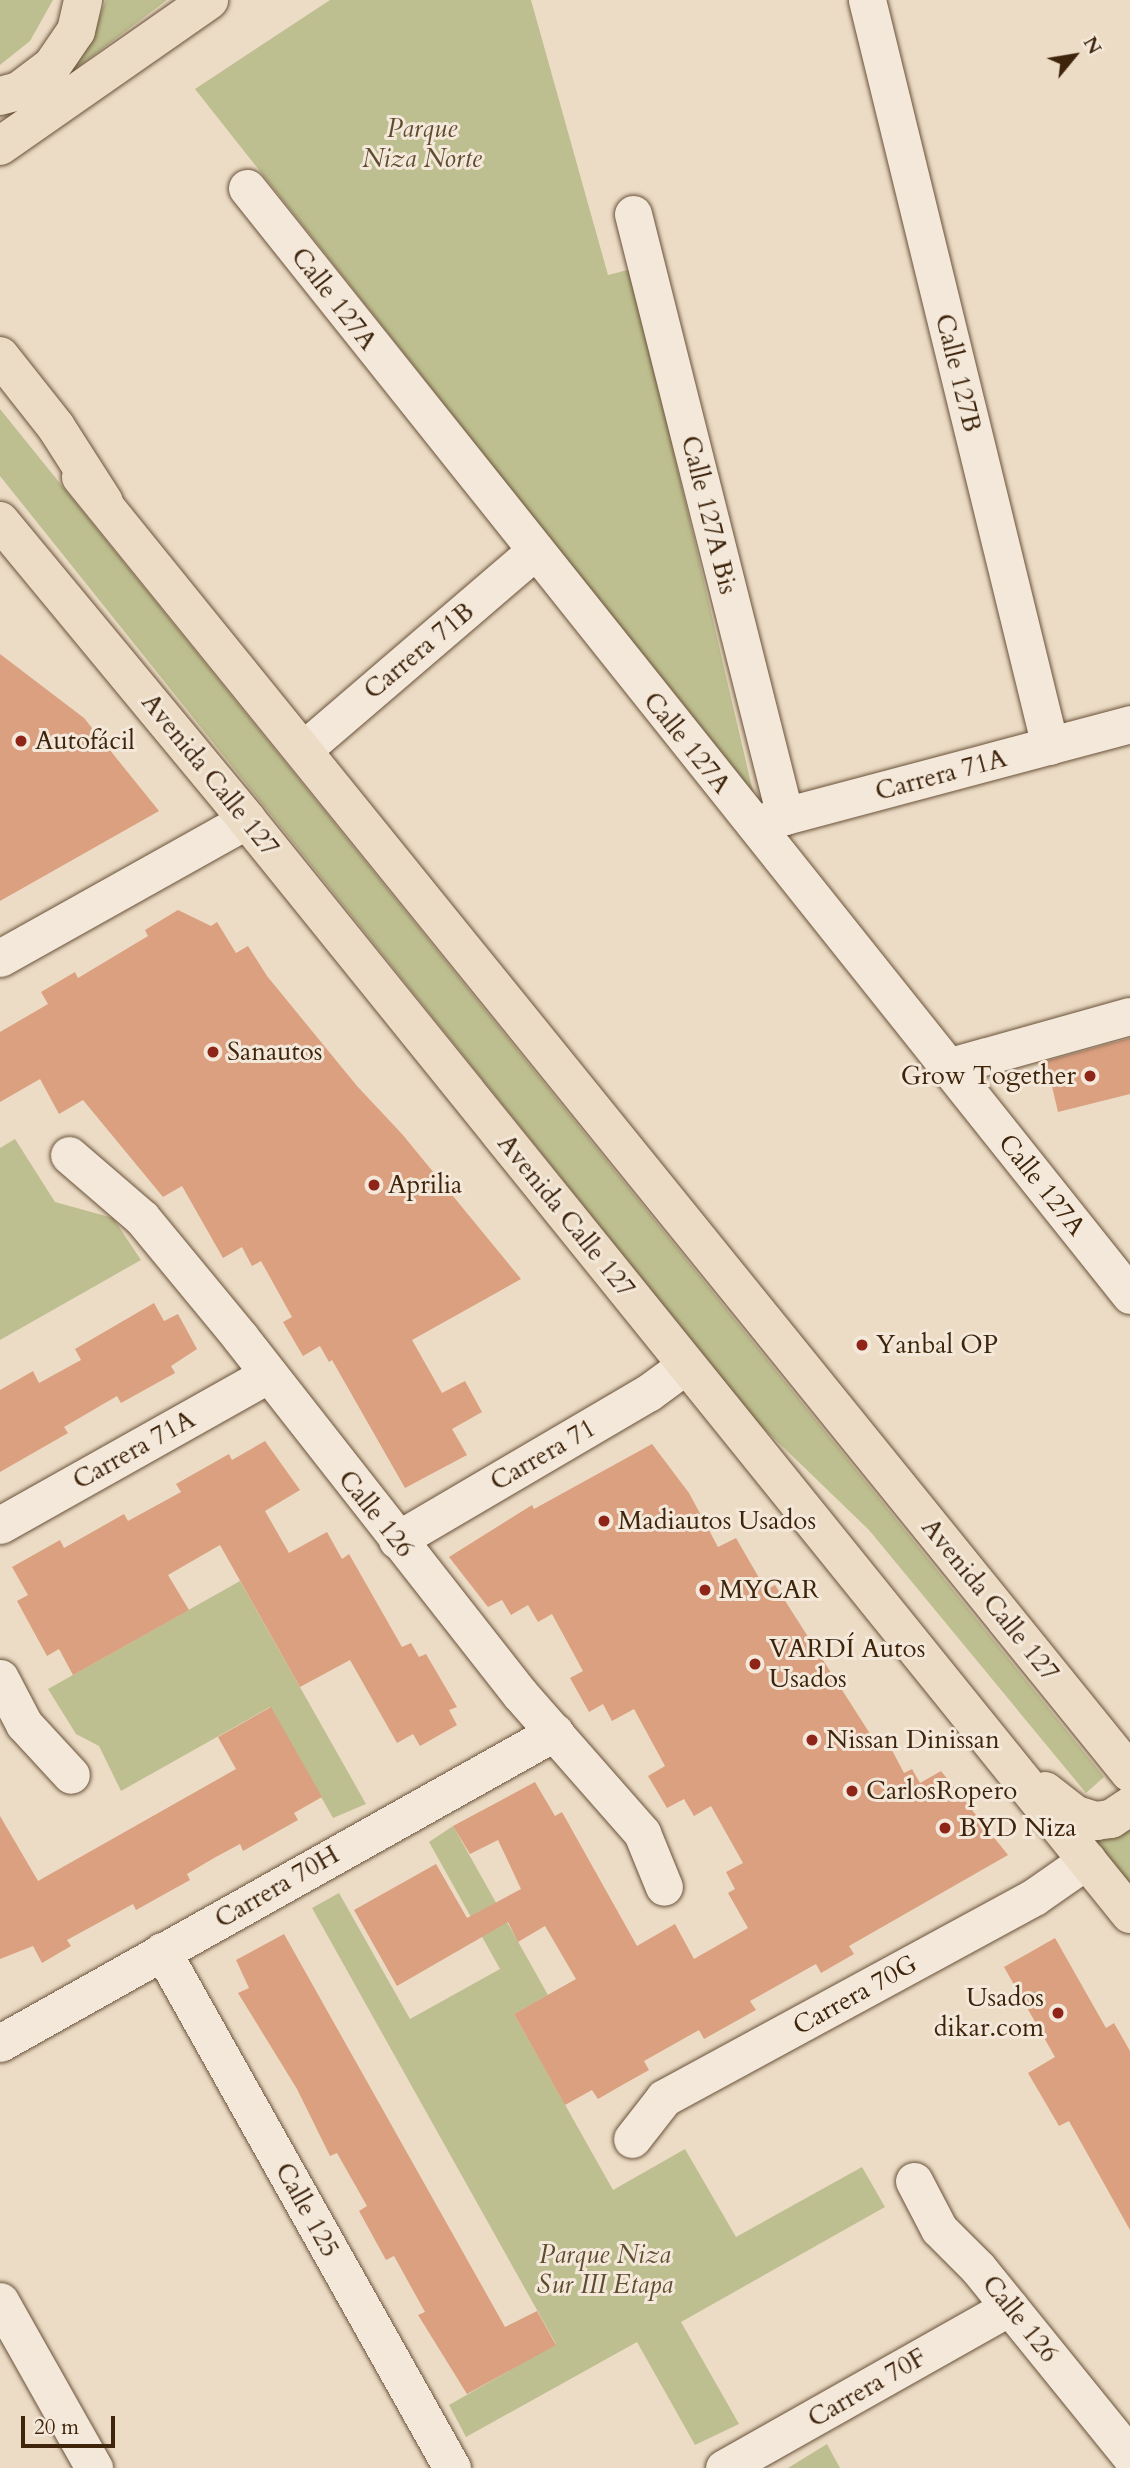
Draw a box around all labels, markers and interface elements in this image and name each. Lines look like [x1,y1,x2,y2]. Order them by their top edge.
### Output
north arrow [1039,21,1109,91]
text: N [1077,32,1108,59]
park label: Parque Niza Norte [362,113,482,174]
street label: Calle 127A [284,241,384,357]
street label: Calle 127B [928,311,988,435]
street label: Calle 127A Bis [674,433,744,597]
street label: Carrera 71B [358,596,480,706]
street label: Calle 127A [637,686,737,800]
street label: Avenida Calle 127 [135,687,285,863]
place label: Autofácil [35,725,135,757]
marker: Autofácil [13,733,29,749]
street label: Carrera 71A [872,742,1010,808]
place label: Sanautos [227,1036,323,1068]
marker: Sanautos [205,1044,221,1060]
place label: Grow Together [901,1060,1076,1092]
marker: Grow Together [1082,1068,1098,1084]
street label: Avenida Calle 127 [491,1128,641,1304]
street label: Calle 127A [992,1128,1092,1242]
place label: Aprilia [388,1169,462,1201]
marker: Aprilia [366,1177,382,1193]
place label: Yanbal OP [876,1329,998,1361]
marker: Yanbal OP [854,1337,870,1353]
street label: Carrera 71A [68,1404,200,1496]
street label: Carrera 71 [485,1412,601,1498]
street label: Calle 126 [331,1464,421,1564]
place label: Madiautos Usados [618,1505,816,1537]
street label: Avenida Calle 127 [915,1512,1065,1688]
marker: Madiautos Usados [596,1513,612,1529]
place label: MYCAR [719,1574,819,1606]
marker: MYCAR [697,1582,713,1598]
place label: VARDÍ Autos Usados [769,1633,925,1694]
marker: VARDÍ Autos Usados [747,1656,763,1672]
place label: Nissan Dinissan [826,1724,1000,1756]
marker: Nissan Dinissan [804,1732,820,1748]
place label: CarlosRopero [866,1775,1017,1807]
marker: CarlosRopero [844,1783,860,1799]
place label: BYD Niza [959,1812,1077,1844]
marker: BYD Niza [937,1820,953,1836]
street label: Carrera 70H [209,1839,345,1935]
street label: Carrera 70G [788,1948,922,2042]
place label: Usados dikar.com [934,1982,1044,2044]
marker: Usados dikar.com [1050,2005,1066,2021]
street label: Calle 125 [268,2157,346,2263]
park label: Parque Niza Sur III Etapa [537,2239,673,2300]
street label: Calle 126 [975,2269,1065,2369]
street label: Carrera 70F [802,2342,932,2434]
scale bar [24,2402,119,2446]
text: 20 m [34,2413,79,2442]

